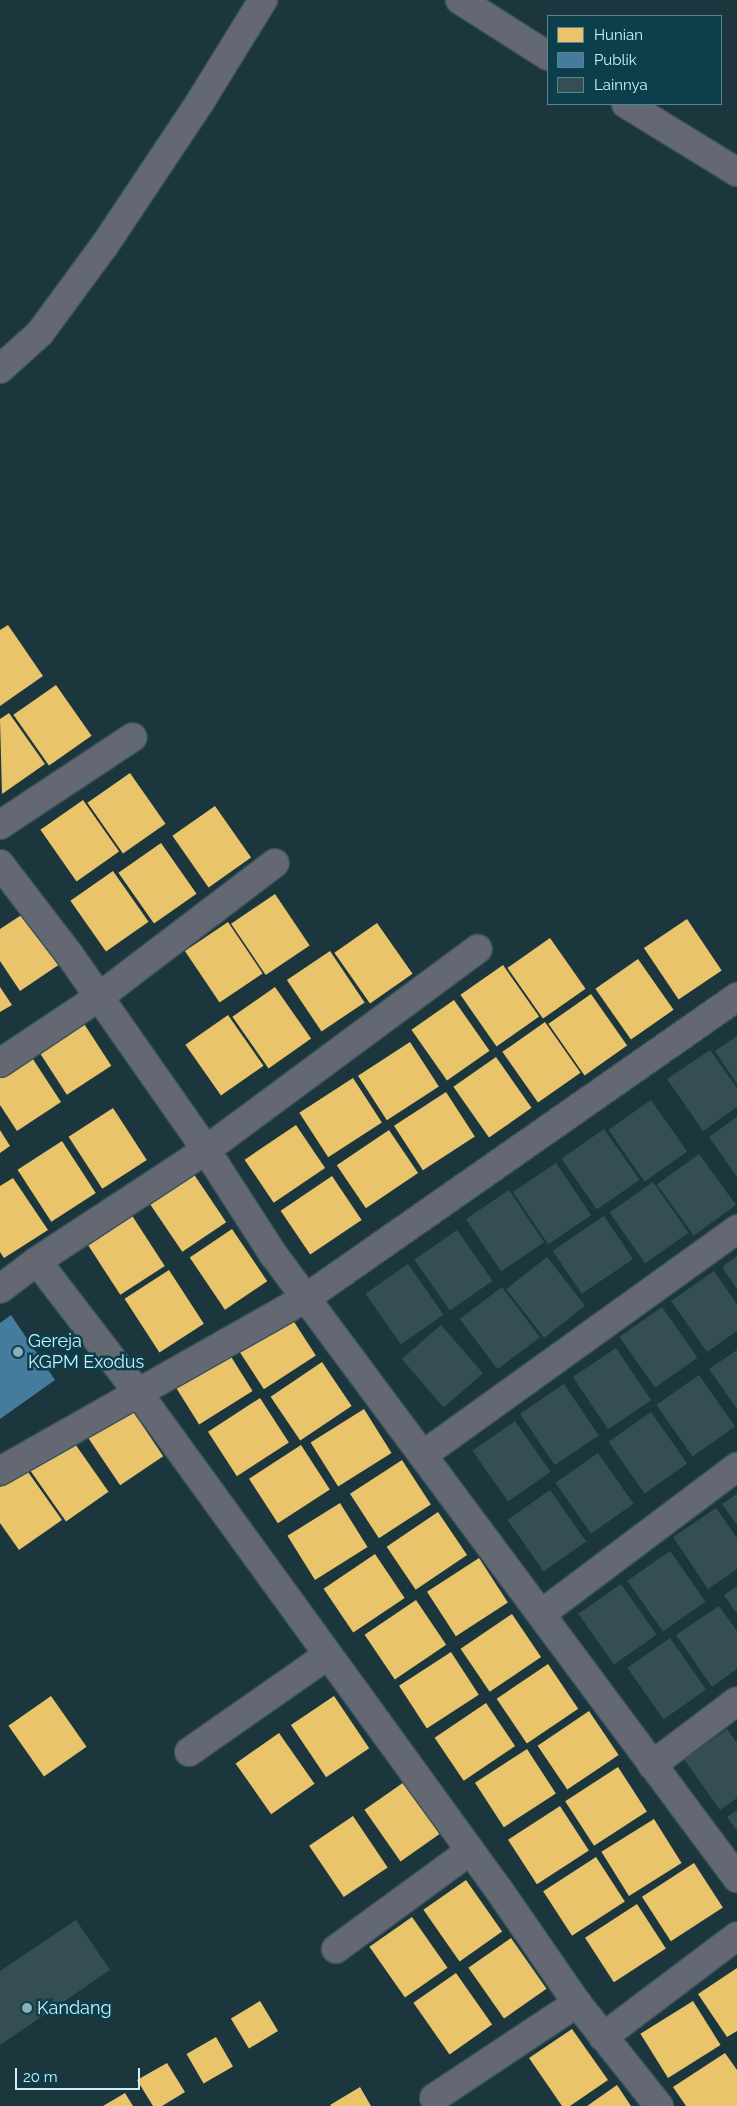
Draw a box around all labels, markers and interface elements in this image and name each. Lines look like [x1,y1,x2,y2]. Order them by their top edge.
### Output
legend [547,15,722,105]
text: Hunian [594,26,643,44]
text: Publik [594,51,637,69]
text: Lainnya [594,76,648,94]
place label: Gereja KGPM Exodus [28,1331,144,1374]
marker: Gereja KGPM Exodus [12,1346,24,1358]
place label: Kandang [37,1997,112,2019]
marker: Kandang [21,2002,33,2014]
scale bar [18,2058,142,2090]
text: 20 m [23,2068,58,2086]

